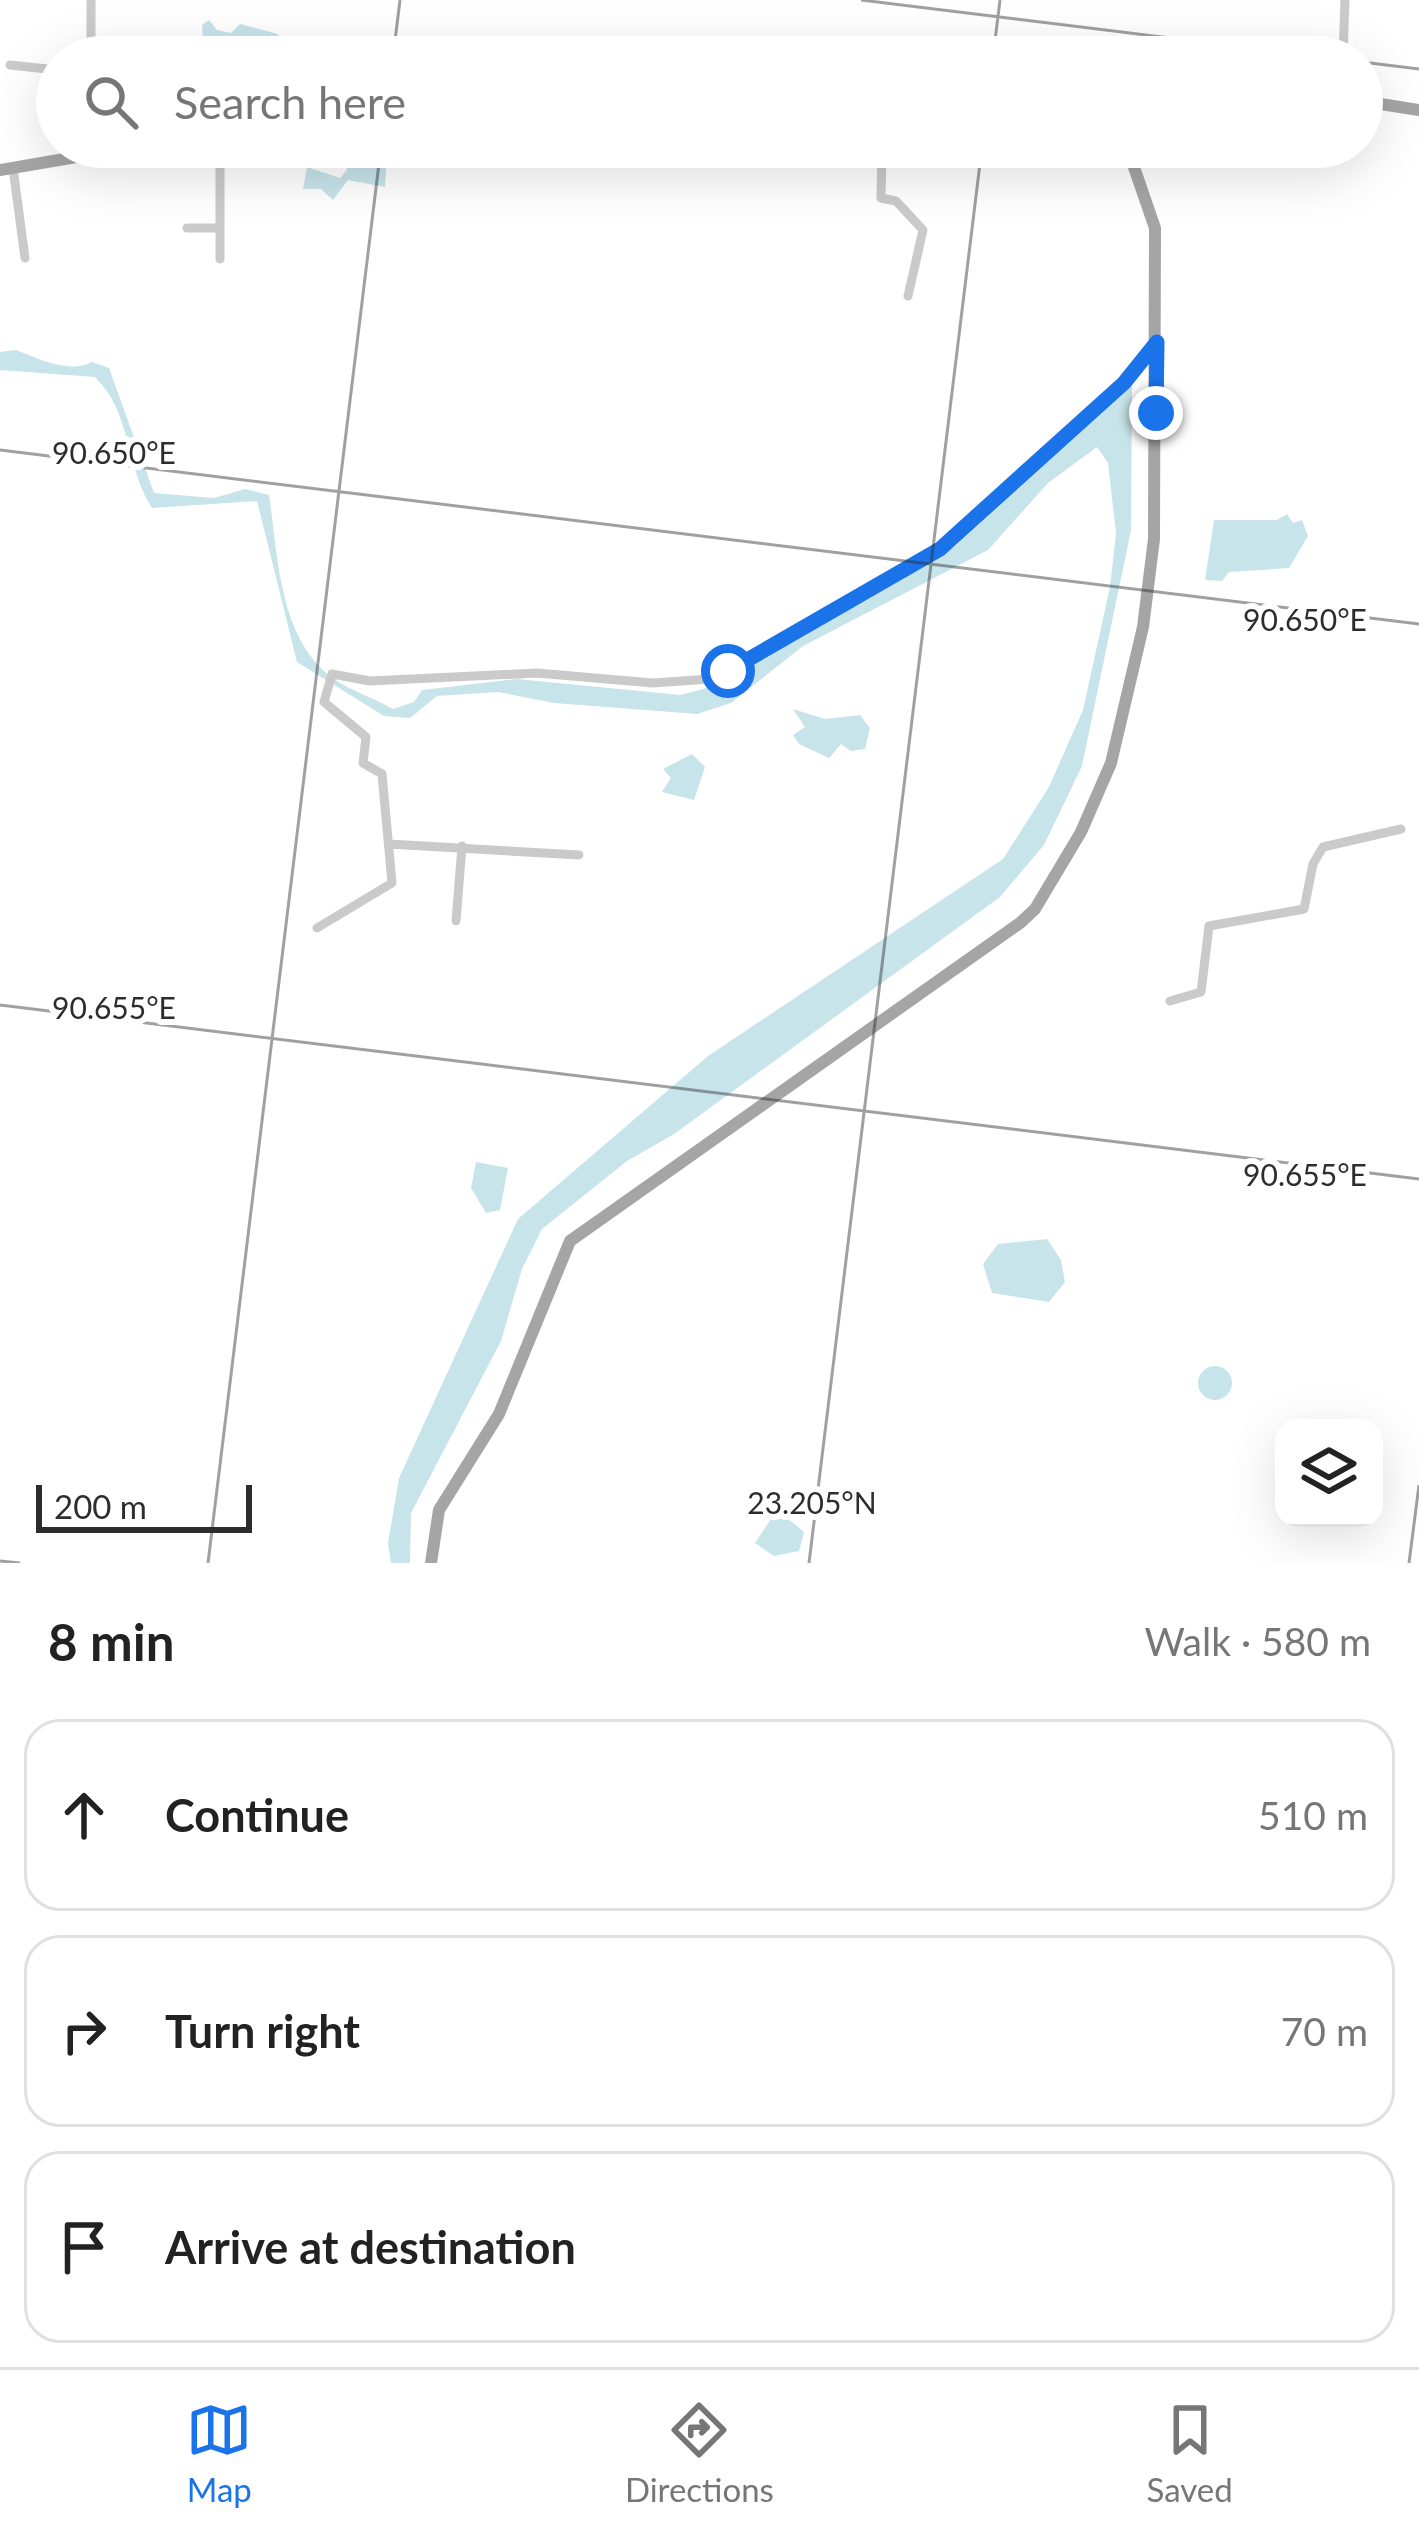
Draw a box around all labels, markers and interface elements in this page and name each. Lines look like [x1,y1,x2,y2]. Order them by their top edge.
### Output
search box [36,36,1383,168]
icon: search [78,69,144,135]
text: Search here [174,75,406,129]
route end [1129,386,1183,440]
text: 90.650°E [52,434,176,470]
text: 90.650°E [1243,601,1367,637]
route start [701,644,755,698]
text: 90.655°E [52,989,176,1025]
text: 90.655°E [1243,1156,1367,1192]
map controls [1275,1419,1383,1527]
button: layers [1275,1419,1383,1527]
scale bar [36,1479,252,1532]
text: 23.205°N [747,1484,877,1520]
text: 200 m [54,1486,147,1526]
text: 8 min [48,1611,174,1672]
text: Walk · 580 m [1144,1618,1371,1664]
icon: ahead [51,1782,117,1848]
text: Continue [165,1788,349,1842]
text: 510 m [1258,1792,1368,1838]
icon: right [51,1998,117,2064]
text: Turn right [165,2004,360,2058]
text: 70 m [1281,2008,1368,2054]
icon: arrive [51,2214,117,2280]
text: Arrive at destination [165,2220,576,2274]
tab: Map [186,2397,252,2509]
tab: Directions [625,2397,774,2509]
tab: Saved [1146,2397,1233,2509]

